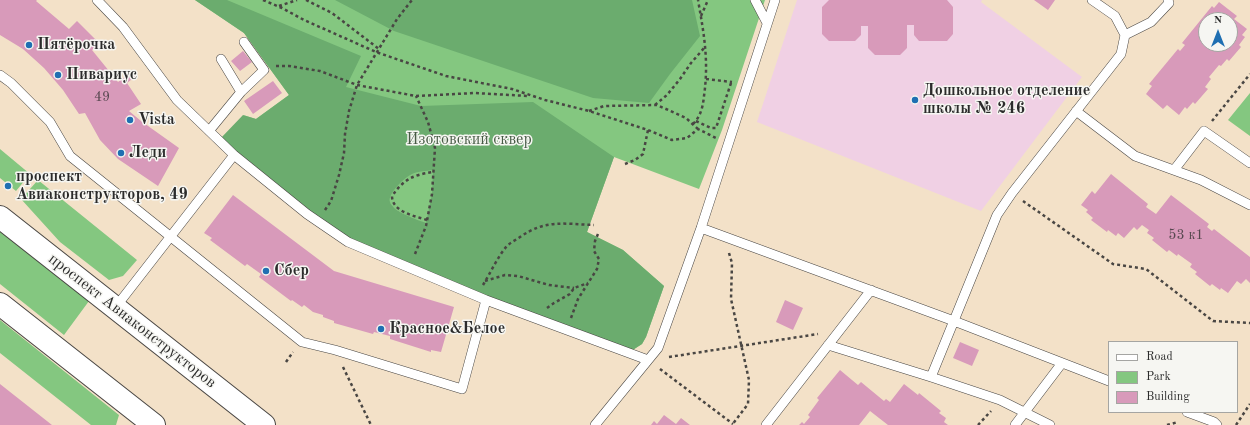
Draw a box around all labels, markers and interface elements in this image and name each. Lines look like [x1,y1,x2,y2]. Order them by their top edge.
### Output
north arrow [1198,12,1238,52]
text: N [1214,15,1222,26]
place label: Пятёрочка [37,35,115,55]
marker: Пятёрочка [24,40,34,50]
place label: Пивариус [66,65,137,85]
marker: Пивариус [53,70,63,80]
place label: Дошкольное отделение школы № 246 [923,81,1090,119]
house number: 49 [94,89,110,105]
marker: Дошкольное отделение школы № 246 [910,95,920,105]
place label: Vista [138,110,175,130]
marker: Vista [125,115,135,125]
park label: Изотовский сквер [406,130,532,150]
place label: Леди [129,143,166,163]
marker: Леди [116,148,126,158]
place label: проспект Авиаконструкторов, 49 [16,167,188,205]
marker: проспект Авиаконструкторов, 49 [3,181,13,191]
house number: 53 к1 [1168,227,1204,243]
street label: проспект Авиаконструкторов [44,250,220,392]
place label: Сбер [274,261,309,281]
marker: Сбер [261,266,271,276]
place label: Красное&Белое [389,319,505,339]
marker: Красное&Белое [376,324,386,334]
legend [1108,341,1238,413]
text: Road [1146,351,1173,363]
text: Park [1146,371,1171,383]
text: Building [1146,391,1190,403]

